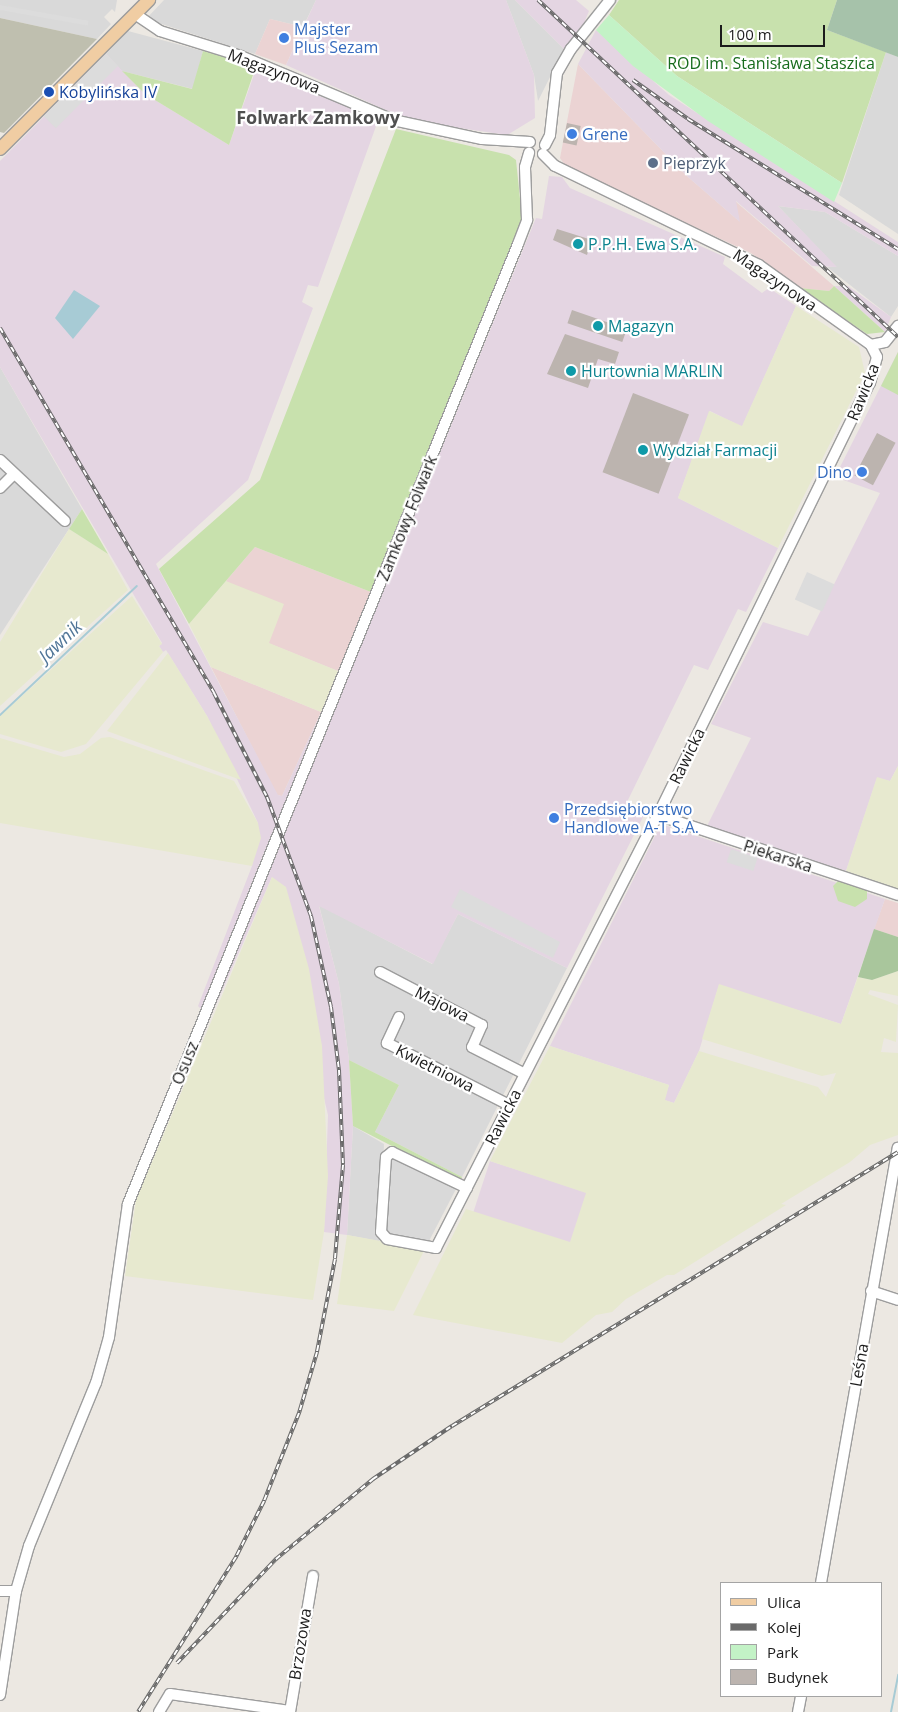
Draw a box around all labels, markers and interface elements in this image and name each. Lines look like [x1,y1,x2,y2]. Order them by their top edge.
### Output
scale bar [723,15,828,47]
place label: Majster Plus Sezam [294,19,378,57]
text: 100 m [728,24,772,44]
marker: Majster Plus Sezam [278,32,290,44]
street label: Magazynowa [225,45,323,97]
park label: ROD im. Stanisława Staszica [667,53,875,73]
place label: Kobylińska IV [59,82,157,102]
marker: Kobylińska IV [43,86,55,98]
district label: Folwark Zamkowy [236,106,400,128]
place label: Grene [582,124,628,144]
marker: Grene [566,128,578,140]
place label: Pieprzyk [663,153,726,173]
marker: Pieprzyk [647,157,659,169]
place label: P.P.H. Ewa S.A. [588,234,697,254]
marker: P.P.H. Ewa S.A. [572,238,584,250]
street label: Magazynowa [729,245,821,315]
place label: Magazyn [608,316,674,336]
marker: Magazyn [592,320,604,332]
place label: Hurtownia MARLIN [581,361,723,381]
street label: Rawicka [843,361,883,423]
marker: Hurtownia MARLIN [565,365,577,377]
place label: Wydział Farmacji [653,440,777,460]
marker: Wydział Farmacji [637,444,649,456]
street label: Zamkowy Folwark [373,452,441,584]
place label: Dino [817,462,852,482]
marker: Dino [856,466,868,478]
water label: Jawnik [34,616,86,666]
street label: Rawicka [665,725,709,787]
place label: Przedsiębiorstwo Handlowe A-T S.A. [564,799,699,837]
marker: Przedsiębiorstwo Handlowe A-T S.A. [548,812,560,824]
street label: Piekarska [741,836,815,876]
street label: Majowa [412,982,472,1026]
street label: Osusz [168,1039,202,1087]
street label: Kwietniowa [392,1040,478,1096]
street label: Rawicka [481,1086,525,1148]
street label: Leśna [846,1342,872,1388]
legend [720,1582,883,1697]
text: Ulica [767,1592,801,1612]
street label: Brzozowa [285,1607,315,1681]
text: Kolej [767,1617,801,1637]
text: Park [767,1642,798,1662]
text: Budynek [767,1667,828,1687]

